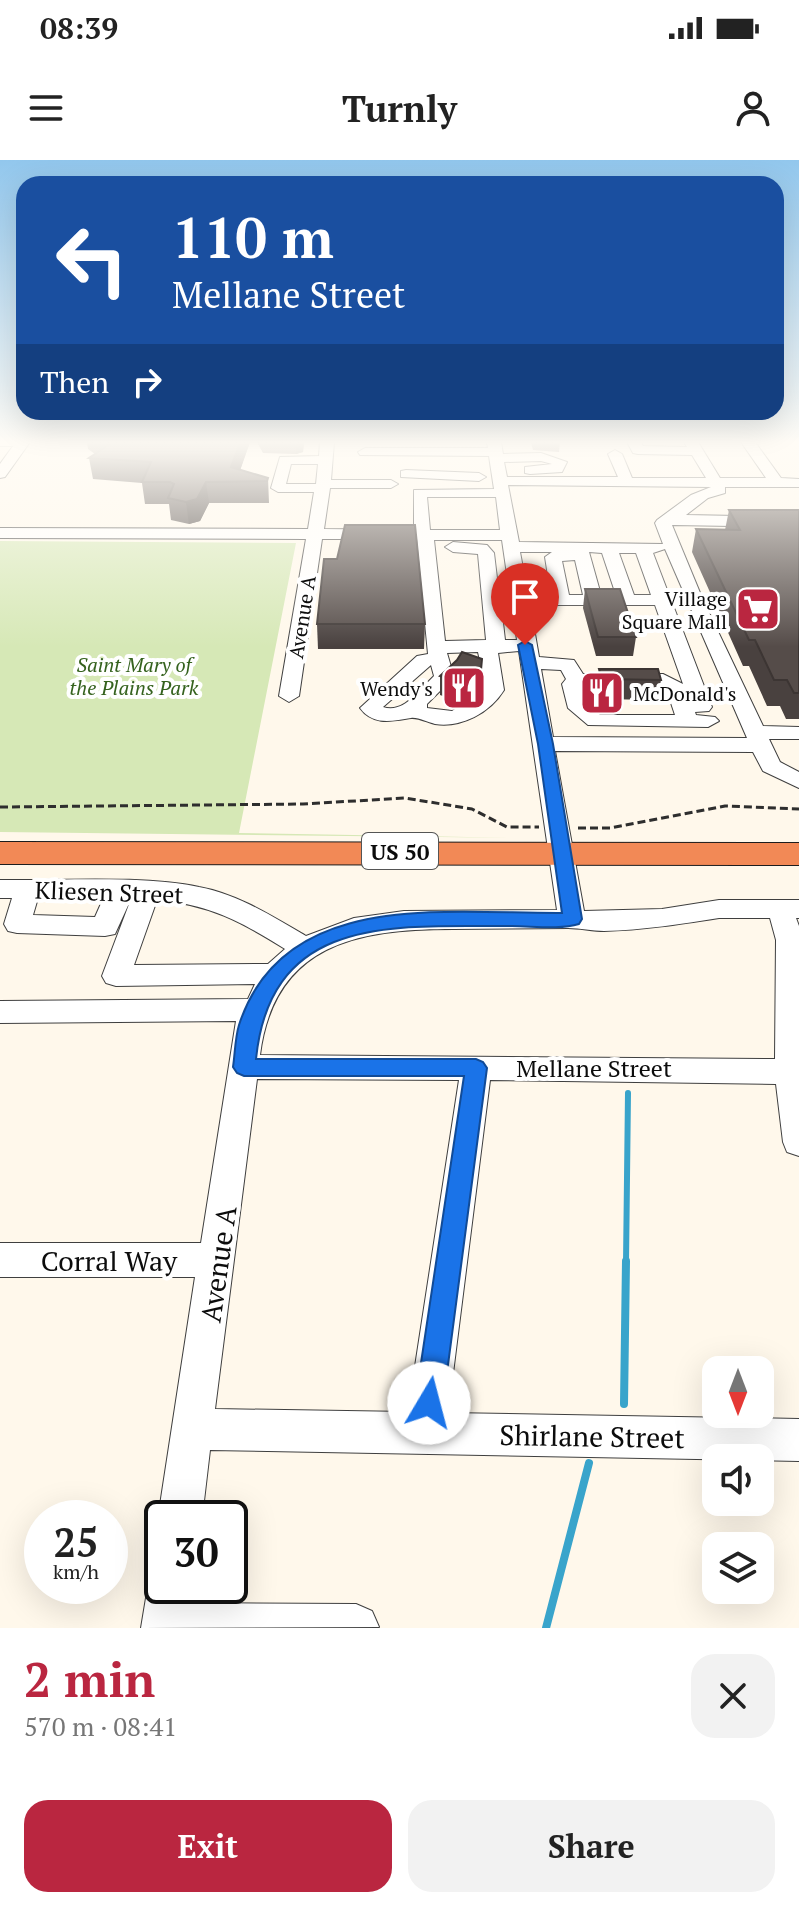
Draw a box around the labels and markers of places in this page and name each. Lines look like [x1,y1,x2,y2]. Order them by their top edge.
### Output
pin [491,563,559,645]
place label: Village Square Mall [622,585,727,635]
supermarket icon: Village Square Mall [734,585,782,633]
restaurant icon: Wendy's [440,664,488,712]
restaurant icon: McDonald's [578,669,626,717]
place label: Wendy's [360,675,433,702]
place label: McDonald's [633,680,737,707]

